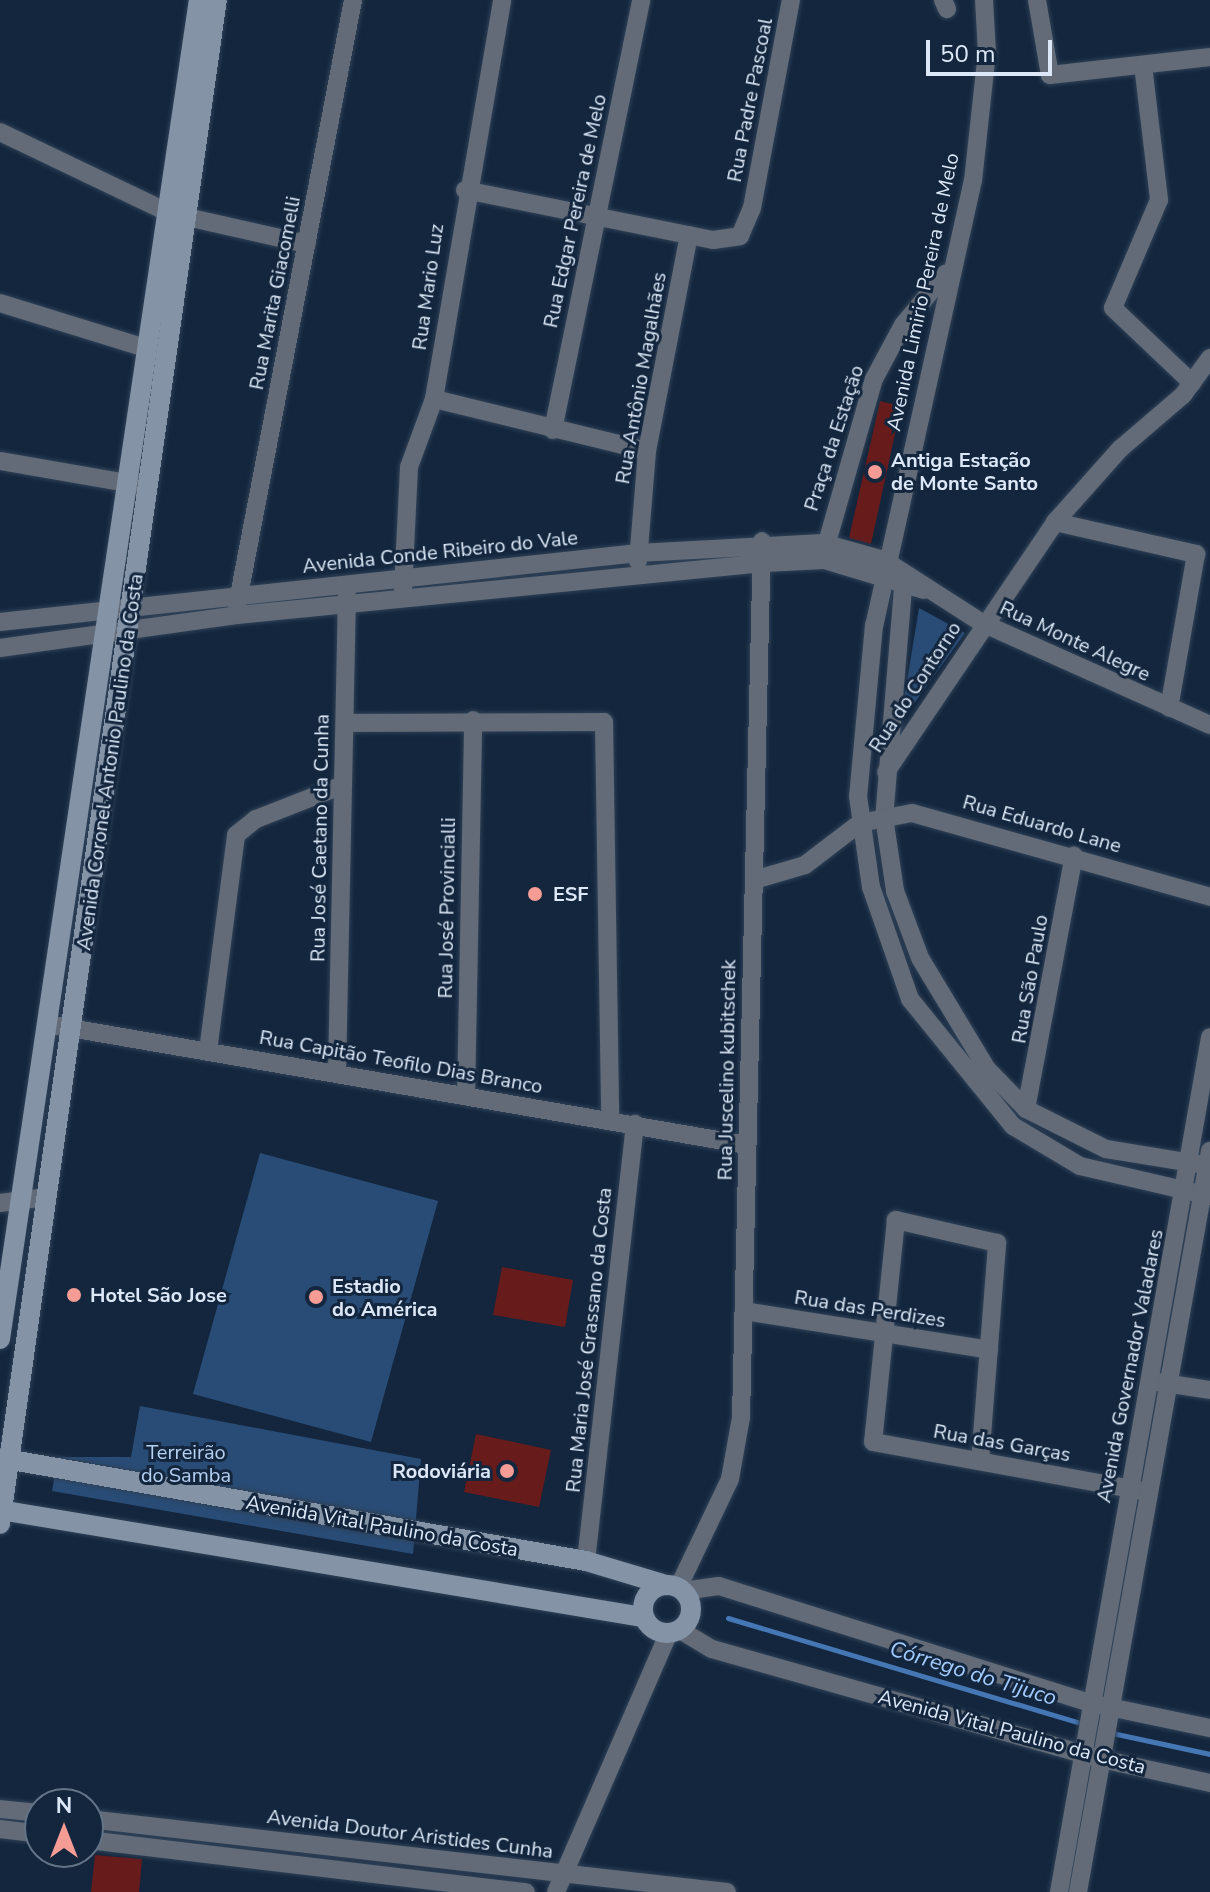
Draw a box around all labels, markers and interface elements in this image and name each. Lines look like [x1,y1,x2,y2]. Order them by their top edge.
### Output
street label: Rua Padre Pascoal [722,16,778,184]
scale bar [930,24,1056,74]
text: 50 m [940,38,996,70]
street label: Rua Edgar Pereira de Melo [538,92,612,330]
street label: Avenida Limirio Pereira de Melo [882,151,964,433]
street label: Rua Marita Giacomelli [244,194,306,392]
street label: Rua Mario Luz [407,222,449,352]
street label: Rua Antônio Magalhães [611,270,671,486]
street label: Praça da Estação [799,362,869,514]
place label: Antiga Estação de Monte Santo [891,448,1038,495]
marker: Antiga Estação de Monte Santo [866,463,884,481]
street label: Avenida Conde Ribeiro do Vale [301,526,579,578]
street label: Avenida Coronel Antonio Paulino da Costa [72,572,148,952]
street label: Rua Monte Alegre [996,596,1154,686]
street label: Rua do Contorno [864,617,966,757]
street label: Rua José Caetano da Cunha [306,714,334,962]
street label: Rua Eduardo Lane [960,790,1124,858]
street label: Rua José Provincialli [433,817,461,999]
place label: ESF [553,882,589,906]
marker: ESF [524,883,546,905]
street label: Rua São Paulo [1007,913,1053,1045]
street label: Rua Juscelino kubitschek [713,959,741,1181]
street label: Rua Capitão Teofilo Dias Branco [257,1025,545,1099]
street label: Rua Maria José Grassano da Costa [561,1186,617,1494]
street label: Avenida Governador Valadares [1092,1227,1168,1505]
place label: Estadio do América [332,1274,437,1321]
place label: Hotel São Jose [90,1283,227,1307]
street label: Rua das Perdizes [793,1285,947,1333]
marker: Hotel São Jose [65,1286,83,1304]
marker: Estadio do América [307,1288,325,1306]
street label: Rua das Garças [932,1419,1072,1467]
park label: Terreirão do Samba [141,1441,231,1488]
place label: Rodoviária [392,1459,491,1483]
marker: Rodoviária [498,1462,516,1480]
street label: Avenida Vital Paulino da Costa [244,1490,520,1562]
water label: Córrego do Tijuco [886,1636,1060,1712]
street label: Avenida Vital Paulino da Costa [876,1685,1148,1779]
north arrow [24,1788,104,1868]
text: N [56,1791,72,1821]
street label: Avenida Doutor Aristides Cunha [266,1805,554,1863]

